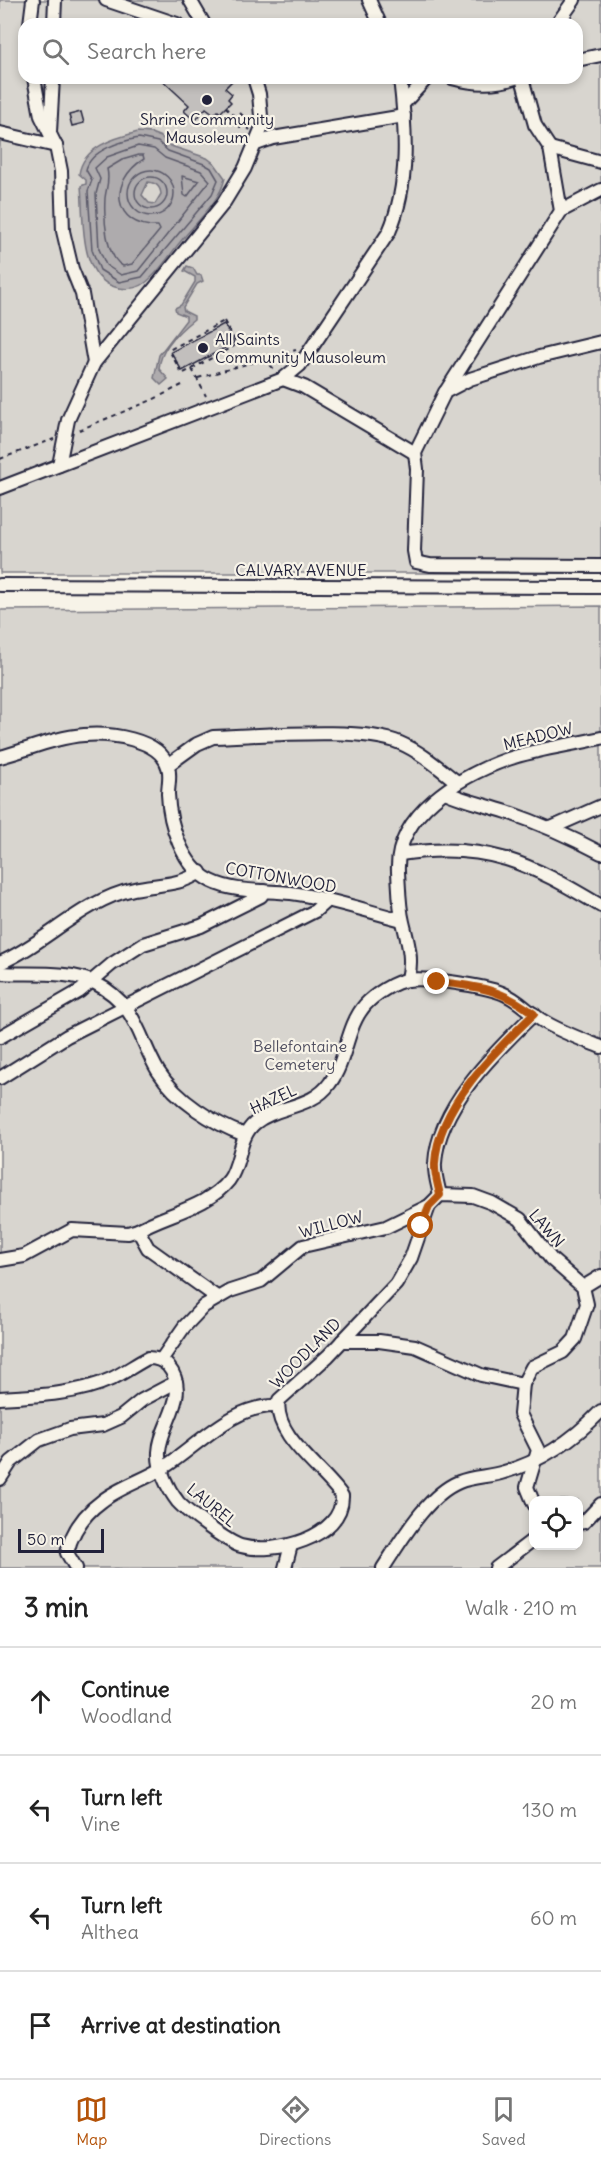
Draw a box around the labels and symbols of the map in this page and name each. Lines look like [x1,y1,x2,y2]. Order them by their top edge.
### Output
marker: Shrine Community Mausoleum [200,93,214,107]
place label: Shrine Community Mausoleum [140,109,274,147]
place label: All Saints Community Mausoleum [215,329,386,367]
marker: All Saints Community Mausoleum [196,341,210,355]
street label: CALVARY AVENUE [235,560,367,580]
street label: MEADOW [501,718,575,754]
street label: COTTONWOOD [224,857,338,897]
route end [423,968,449,994]
park label: Bellefontaine Cemetery [253,1036,347,1074]
street label: HAZEL [247,1079,300,1118]
street label: LAWN [525,1205,569,1251]
street label: WILLOW [297,1206,365,1242]
route start [407,1212,433,1238]
street label: WOODLAND [265,1313,345,1393]
street label: LAUREL [183,1479,241,1531]
scale bar [18,1526,104,1554]

